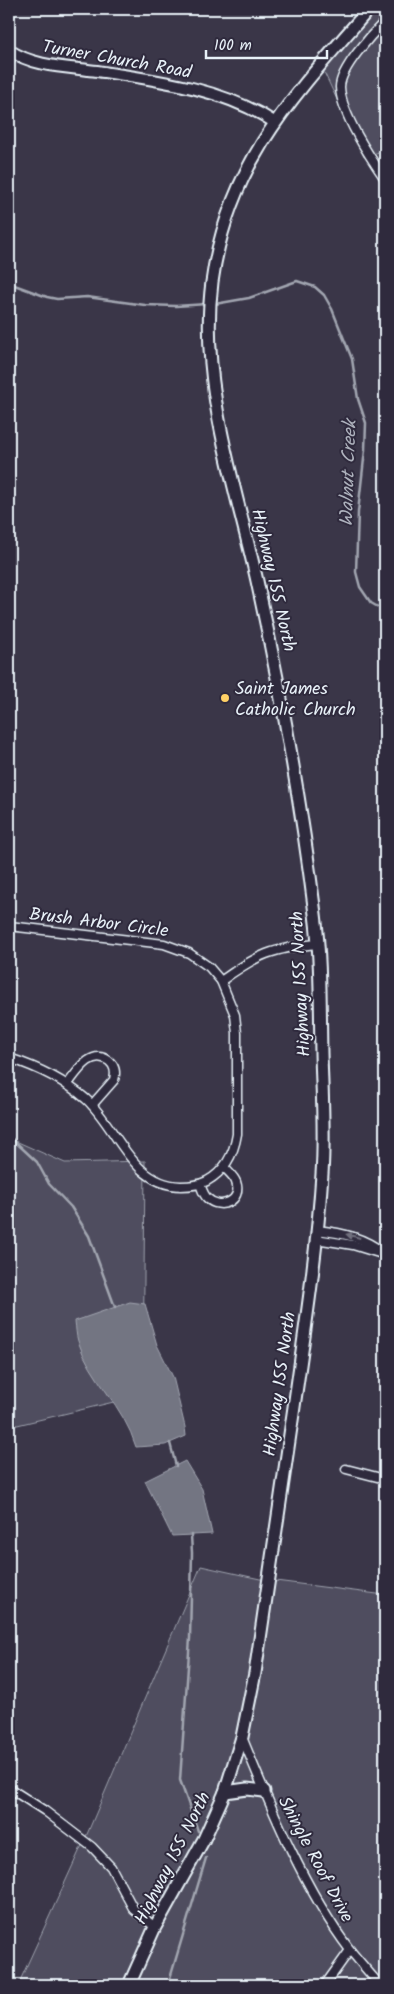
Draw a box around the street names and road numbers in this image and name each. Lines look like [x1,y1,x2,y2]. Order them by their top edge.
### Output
street label: Turner Church Road [40,33,195,88]
street label: Highway 155 North [242,506,303,655]
street label: Brush Arbor Circle [28,901,170,946]
street label: Highway 155 North [283,910,320,1058]
street label: Highway 155 North [256,1310,305,1458]
street label: Highway 155 North [127,1787,219,1930]
street label: Shingle Roof Drive [269,1791,360,1928]

